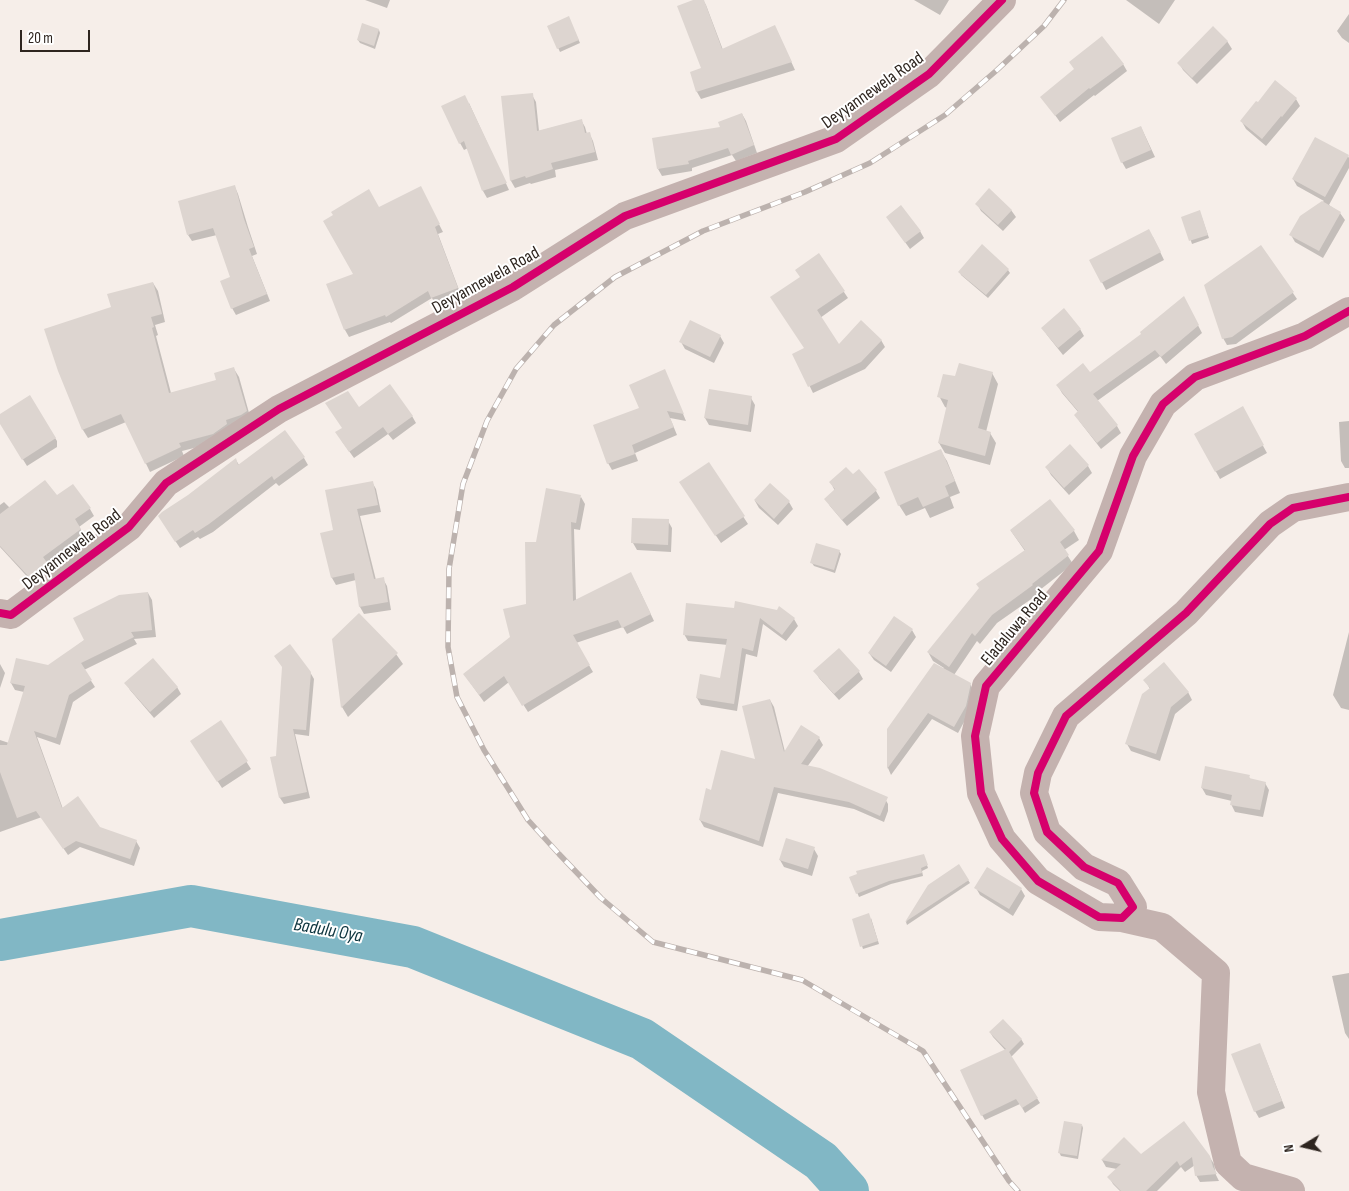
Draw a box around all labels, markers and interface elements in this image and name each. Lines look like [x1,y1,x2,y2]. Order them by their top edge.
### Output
scale bar [22,20,92,52]
text: 20 m [28,29,53,48]
street label: Deyyannewela Road [818,48,928,134]
street label: Deyyannewela Road [429,243,543,319]
street label: Deyyannewela Road [18,505,126,595]
street label: Eladaluwa Road [977,586,1053,670]
water label: Badulu Oya [292,914,364,948]
north arrow [1279,1121,1329,1171]
text: N [1280,1143,1298,1153]

